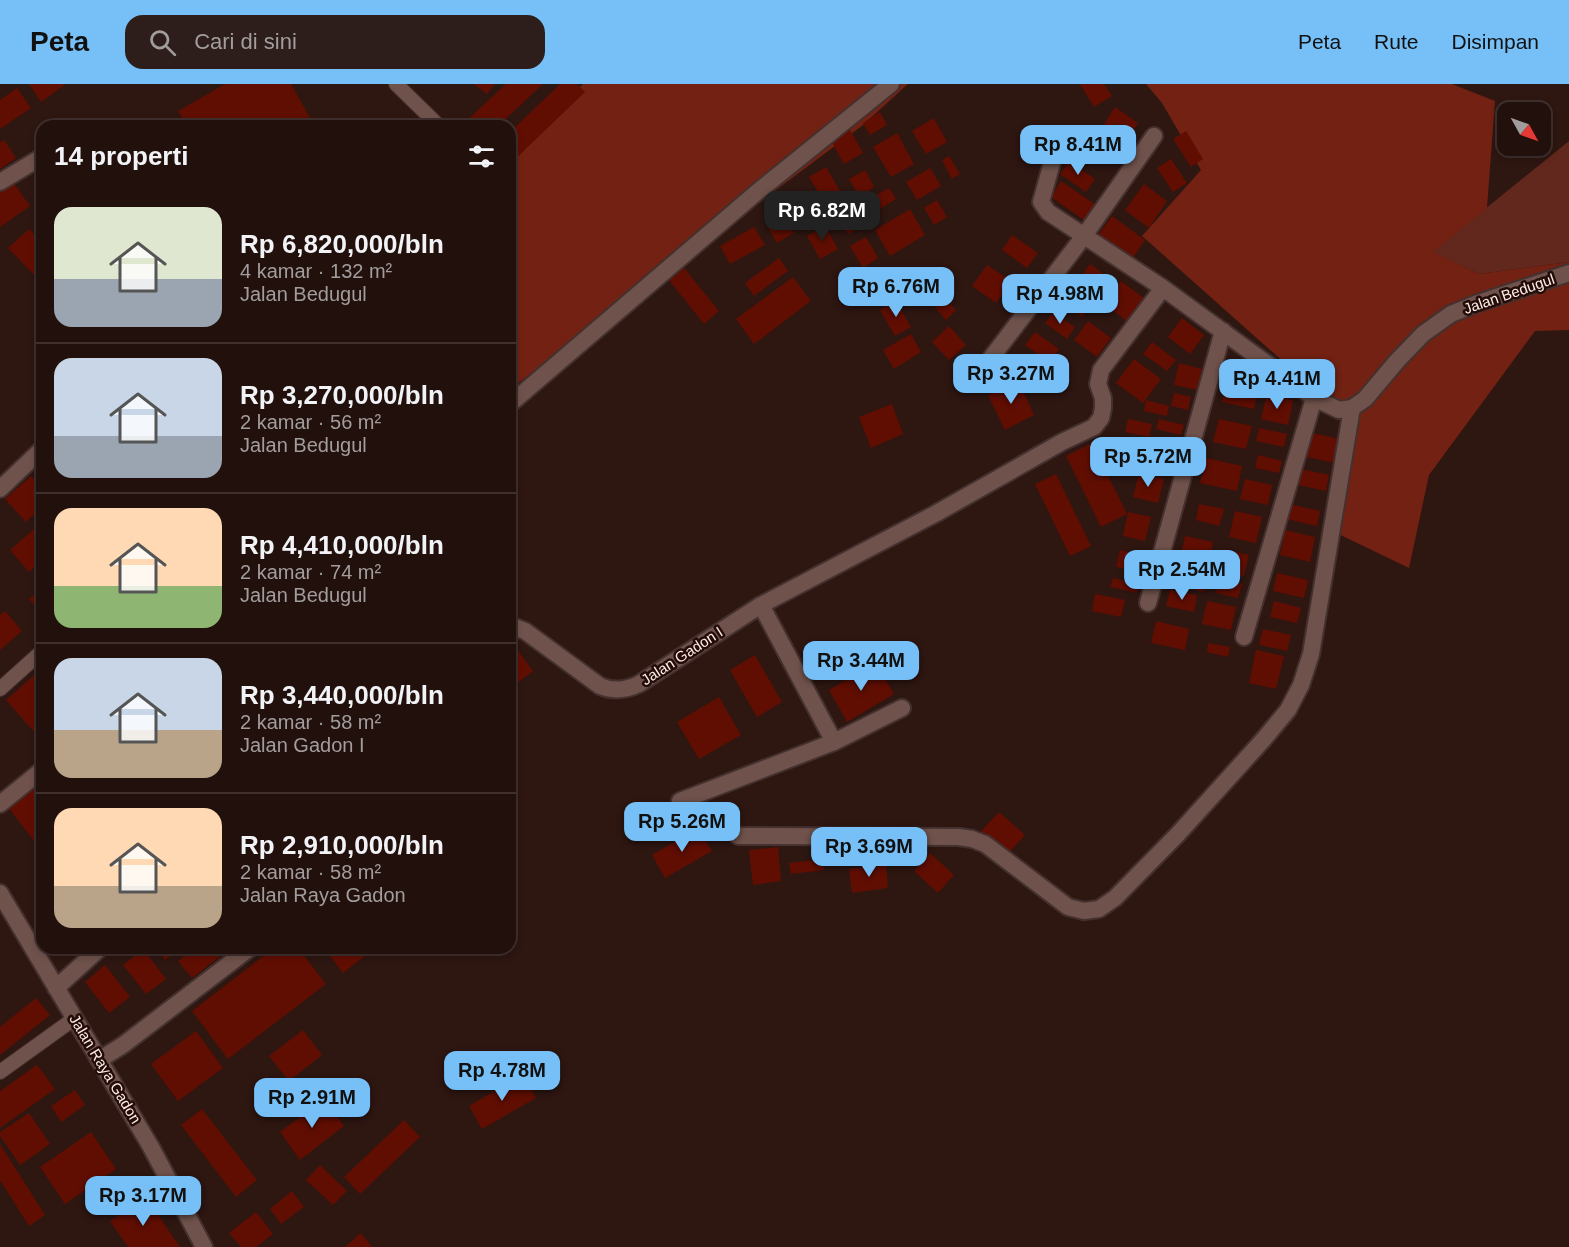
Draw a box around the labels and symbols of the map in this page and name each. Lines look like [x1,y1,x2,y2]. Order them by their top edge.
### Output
north arrow [1497,102,1551,156]
pin: Rp 8.41M [1016,125,1140,176]
pin: Rp 6.82M [760,191,884,242]
pin: Rp 6.76M [834,267,958,318]
street label: Jalan Bedugul [1461,270,1557,317]
pin: Rp 4.98M [998,274,1122,325]
pin: Rp 3.27M [949,354,1073,405]
pin: Rp 4.41M [1215,359,1339,410]
pin: Rp 5.72M [1086,437,1210,488]
pin: Rp 2.54M [1120,550,1244,601]
street label: Jalan Gadon I [638,623,726,688]
pin: Rp 3.44M [799,641,923,692]
pin: Rp 5.26M [620,802,744,853]
pin: Rp 3.69M [807,827,931,878]
street label: Jalan Raya Gadon [66,1011,145,1126]
pin: Rp 4.78M [440,1051,564,1102]
pin: Rp 2.91M [250,1078,374,1129]
pin: Rp 3.17M [81,1176,205,1227]

